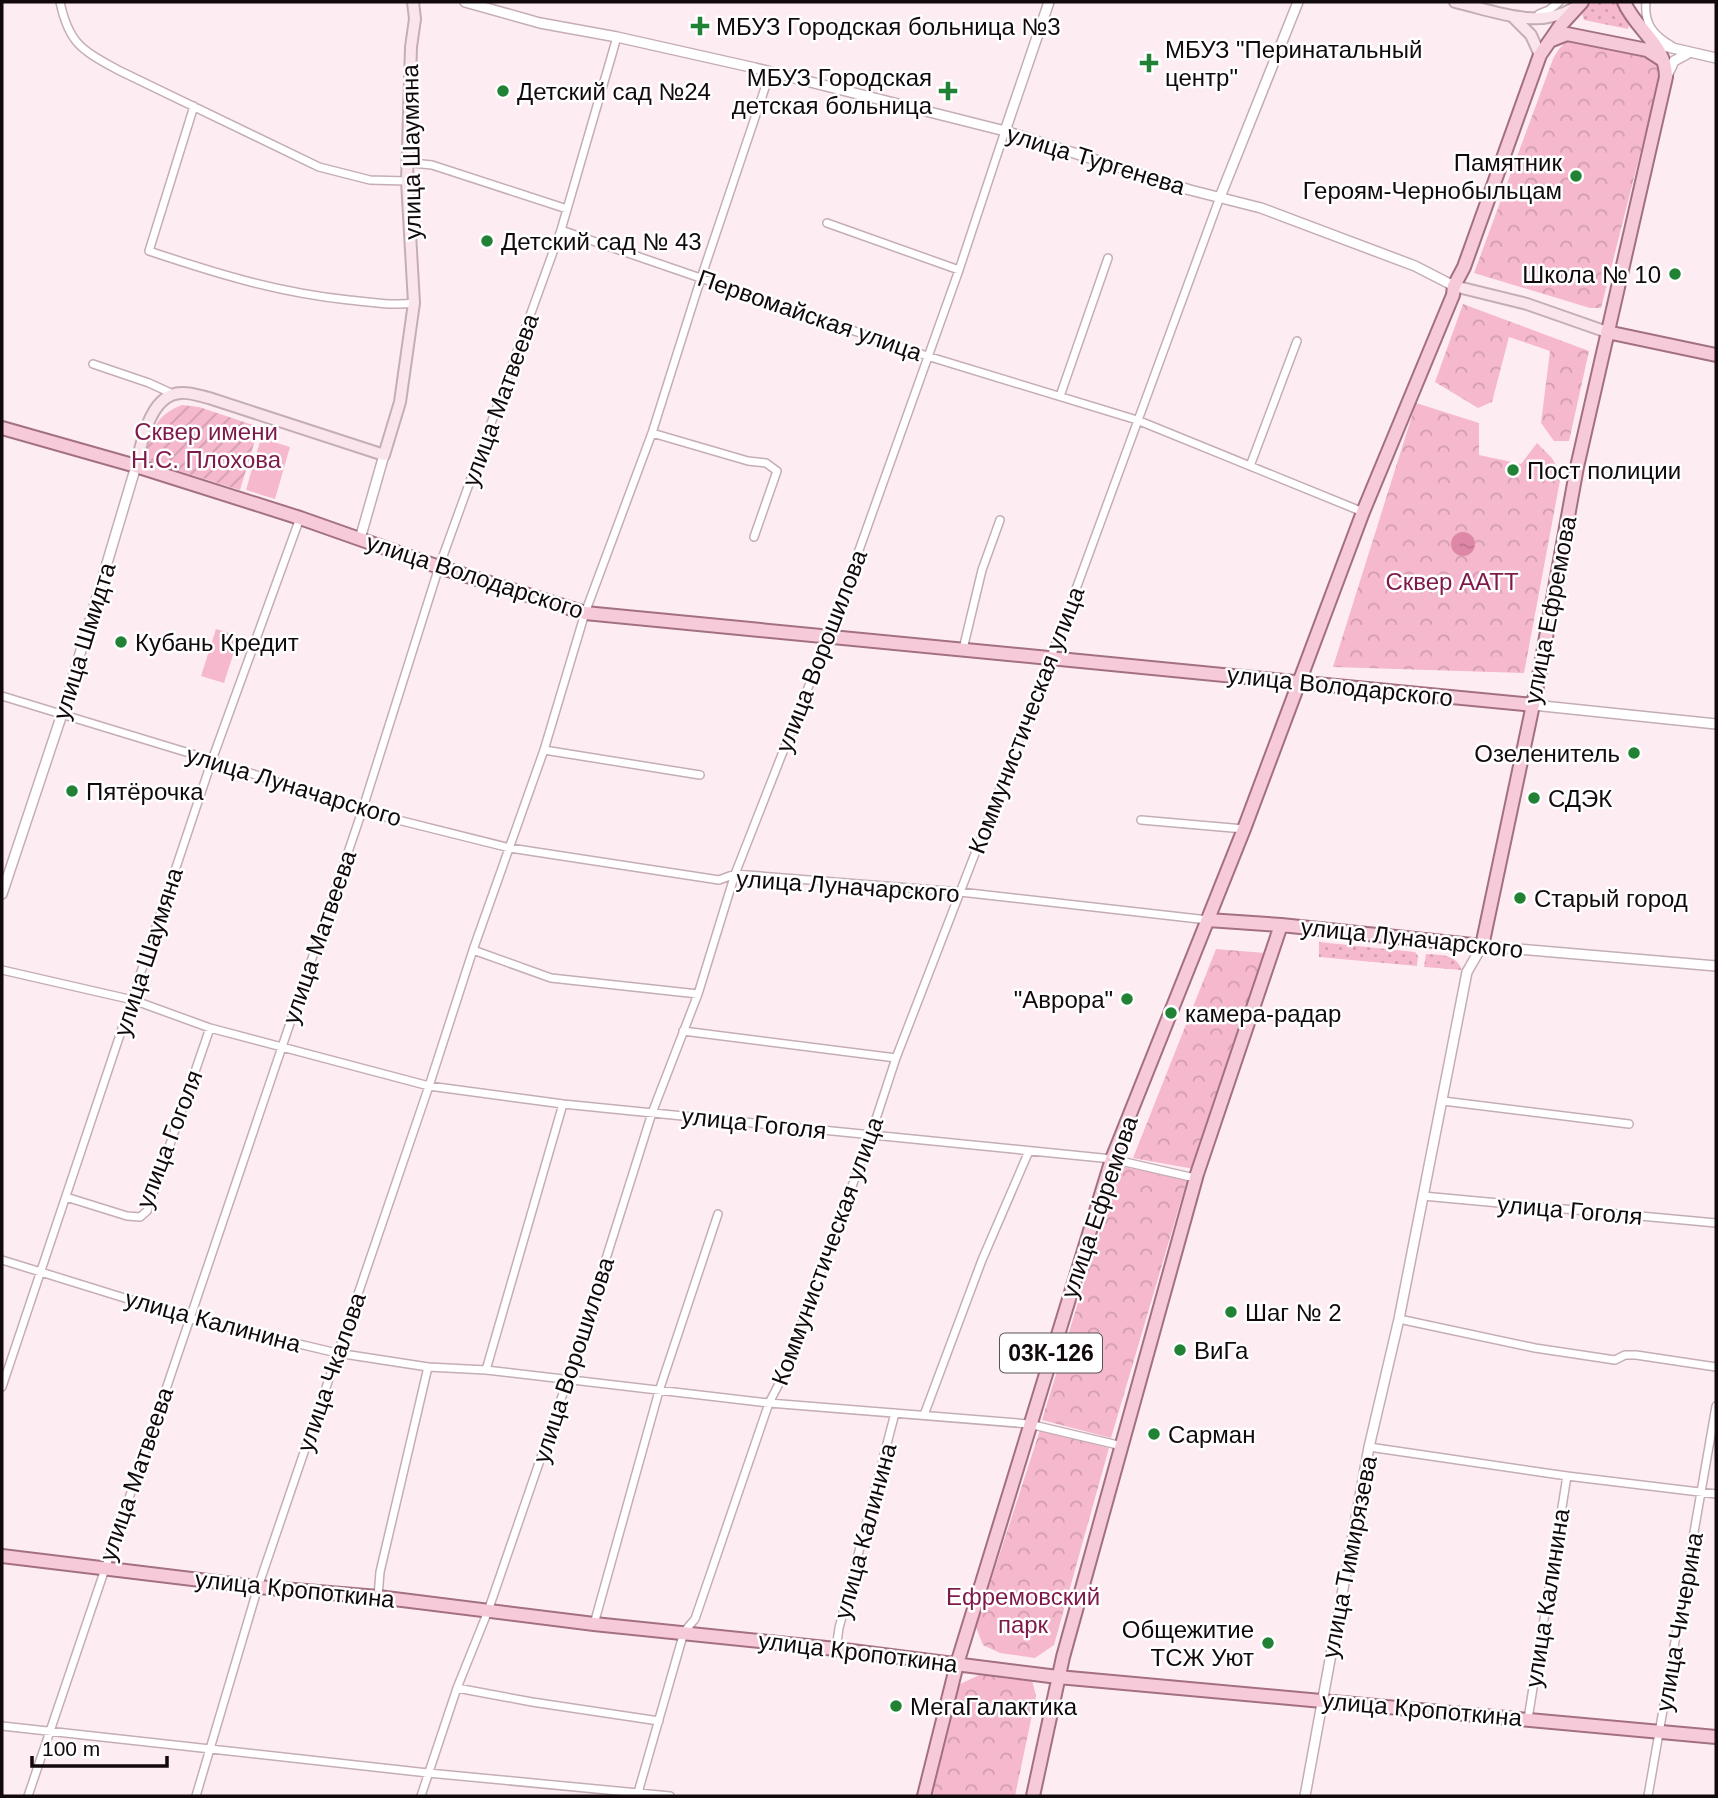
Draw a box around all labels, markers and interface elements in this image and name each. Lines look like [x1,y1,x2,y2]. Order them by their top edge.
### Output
place label: МБУЗ Городская больница №3 [716,13,1061,40]
marker: МБУЗ Городская больница №3 [690,16,710,36]
place label: МБУЗ "Перинатальный центр" [1165,36,1423,91]
marker: МБУЗ "Перинатальный центр" [1139,53,1159,73]
street label: улица Шаумяна [396,63,426,240]
place label: МБУЗ Городская детская больница [732,64,933,119]
place label: Детский сад №24 [517,78,711,105]
marker: МБУЗ Городская детская больница [938,81,958,101]
marker: Детский сад №24 [495,83,511,99]
street label: улица Тургенева [1004,120,1189,200]
place label: Памятник Героям-Чернобыльцам [1303,149,1562,204]
marker: Памятник Героям-Чернобыльцам [1568,168,1584,184]
place label: Детский сад № 43 [501,228,702,255]
marker: Детский сад № 43 [479,233,495,249]
place label: Школа № 10 [1522,261,1661,288]
street label: Первомайская улица [694,264,926,366]
marker: Школа № 10 [1667,266,1683,282]
street label: улица Матвеева [456,309,544,490]
park label: Сквер имени Н.С. Плохова [131,418,282,473]
place label: Пост полиции [1527,457,1681,484]
marker: Пост полиции [1505,462,1521,478]
street label: улица Ефремова [1519,513,1582,706]
street label: улица Володарского [363,528,587,624]
street label: улица Ворошилова [770,545,872,756]
street label: улица Шмидта [47,559,121,723]
park label: Сквер ААТТ [1385,568,1519,595]
street label: Коммунистическая улица [963,582,1090,857]
place label: Кубань Кредит [135,629,299,656]
marker: Кубань Кредит [113,634,129,650]
street label: улица Володарского [1226,661,1454,711]
street label: улица Луначарского [183,740,405,832]
place label: Озеленитель [1474,740,1620,767]
marker: Озеленитель [1626,745,1642,761]
place label: Пятёрочка [86,778,204,805]
marker: Пятёрочка [64,783,80,799]
place label: СДЭК [1548,785,1612,812]
marker: СДЭК [1526,790,1542,806]
street label: улица Матвеева [277,846,362,1027]
street label: улица Шаумяна [108,864,188,1040]
street label: улица Луначарского [736,865,960,907]
place label: Старый город [1534,885,1688,912]
marker: Старый город [1512,890,1528,906]
street label: улица Луначарского [1299,913,1525,963]
place label: "Аврора" [1014,986,1113,1013]
marker: "Аврора" [1119,991,1135,1007]
place label: камера-радар [1185,1000,1341,1027]
marker: камера-радар [1163,1005,1179,1021]
street label: улица Гоголя [130,1066,208,1212]
street label: улица Гоголя [680,1102,828,1144]
street label: улица Ефремова [1055,1112,1143,1302]
street label: Коммунистическая улица [766,1113,888,1389]
street label: улица Гоголя [1496,1190,1644,1230]
street label: улица Ворошилова [527,1253,619,1466]
street label: улица Калинина [122,1285,304,1358]
street label: улица Чкалова [291,1288,371,1455]
place label: Шаг № 2 [1245,1299,1342,1326]
marker: Шаг № 2 [1223,1304,1239,1320]
road number: 03К-126 [1000,1334,1102,1372]
place label: ВиГа [1194,1337,1249,1364]
marker: ВиГа [1172,1342,1188,1358]
street label: улица Матвеева [94,1383,179,1564]
place label: Сарман [1168,1421,1255,1448]
marker: Сарман [1146,1426,1162,1442]
street label: улица Калинина [829,1440,902,1622]
street label: улица Тимирязева [1316,1453,1382,1660]
street label: улица Калинина [1520,1506,1575,1689]
street label: улица Чичерина [1650,1530,1708,1714]
street label: улица Кропоткина [194,1565,397,1613]
park label: Ефремовский парк [946,1583,1100,1638]
place label: Общежитие ТСЖ Уют [1122,1616,1254,1671]
street label: улица Кропоткина [757,1626,960,1678]
marker: Общежитие ТСЖ Уют [1260,1635,1276,1651]
street label: улица Кропоткина [1321,1687,1524,1731]
place label: МегаГалактика [910,1693,1078,1720]
marker: МегаГалактика [888,1698,904,1714]
scale bar [32,1724,166,1768]
text: 100 m [42,1737,100,1760]

